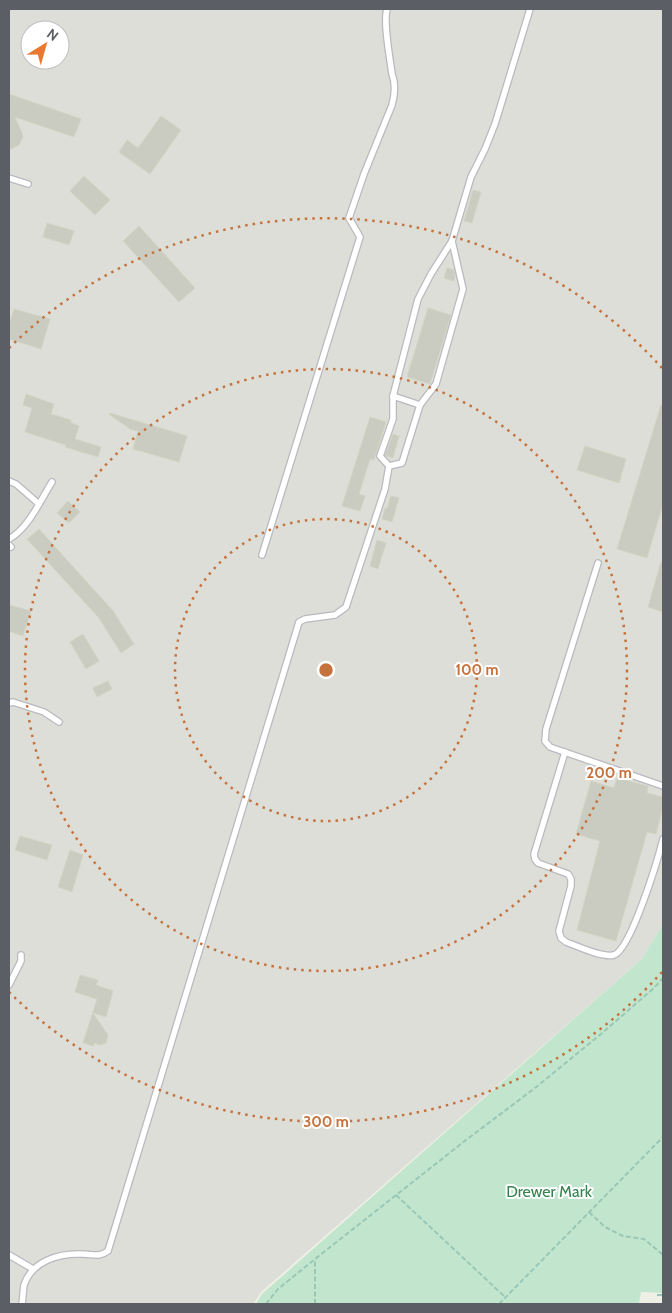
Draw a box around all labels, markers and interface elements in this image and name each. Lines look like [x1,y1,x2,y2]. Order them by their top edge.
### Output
north arrow [20,20,70,70]
text: N [43,24,62,45]
centre of rings [317,661,335,679]
text: 100 m [455,661,499,679]
text: 200 m [586,764,632,782]
text: 300 m [303,1113,349,1131]
park label: Drewer Mark [506,1182,593,1201]

